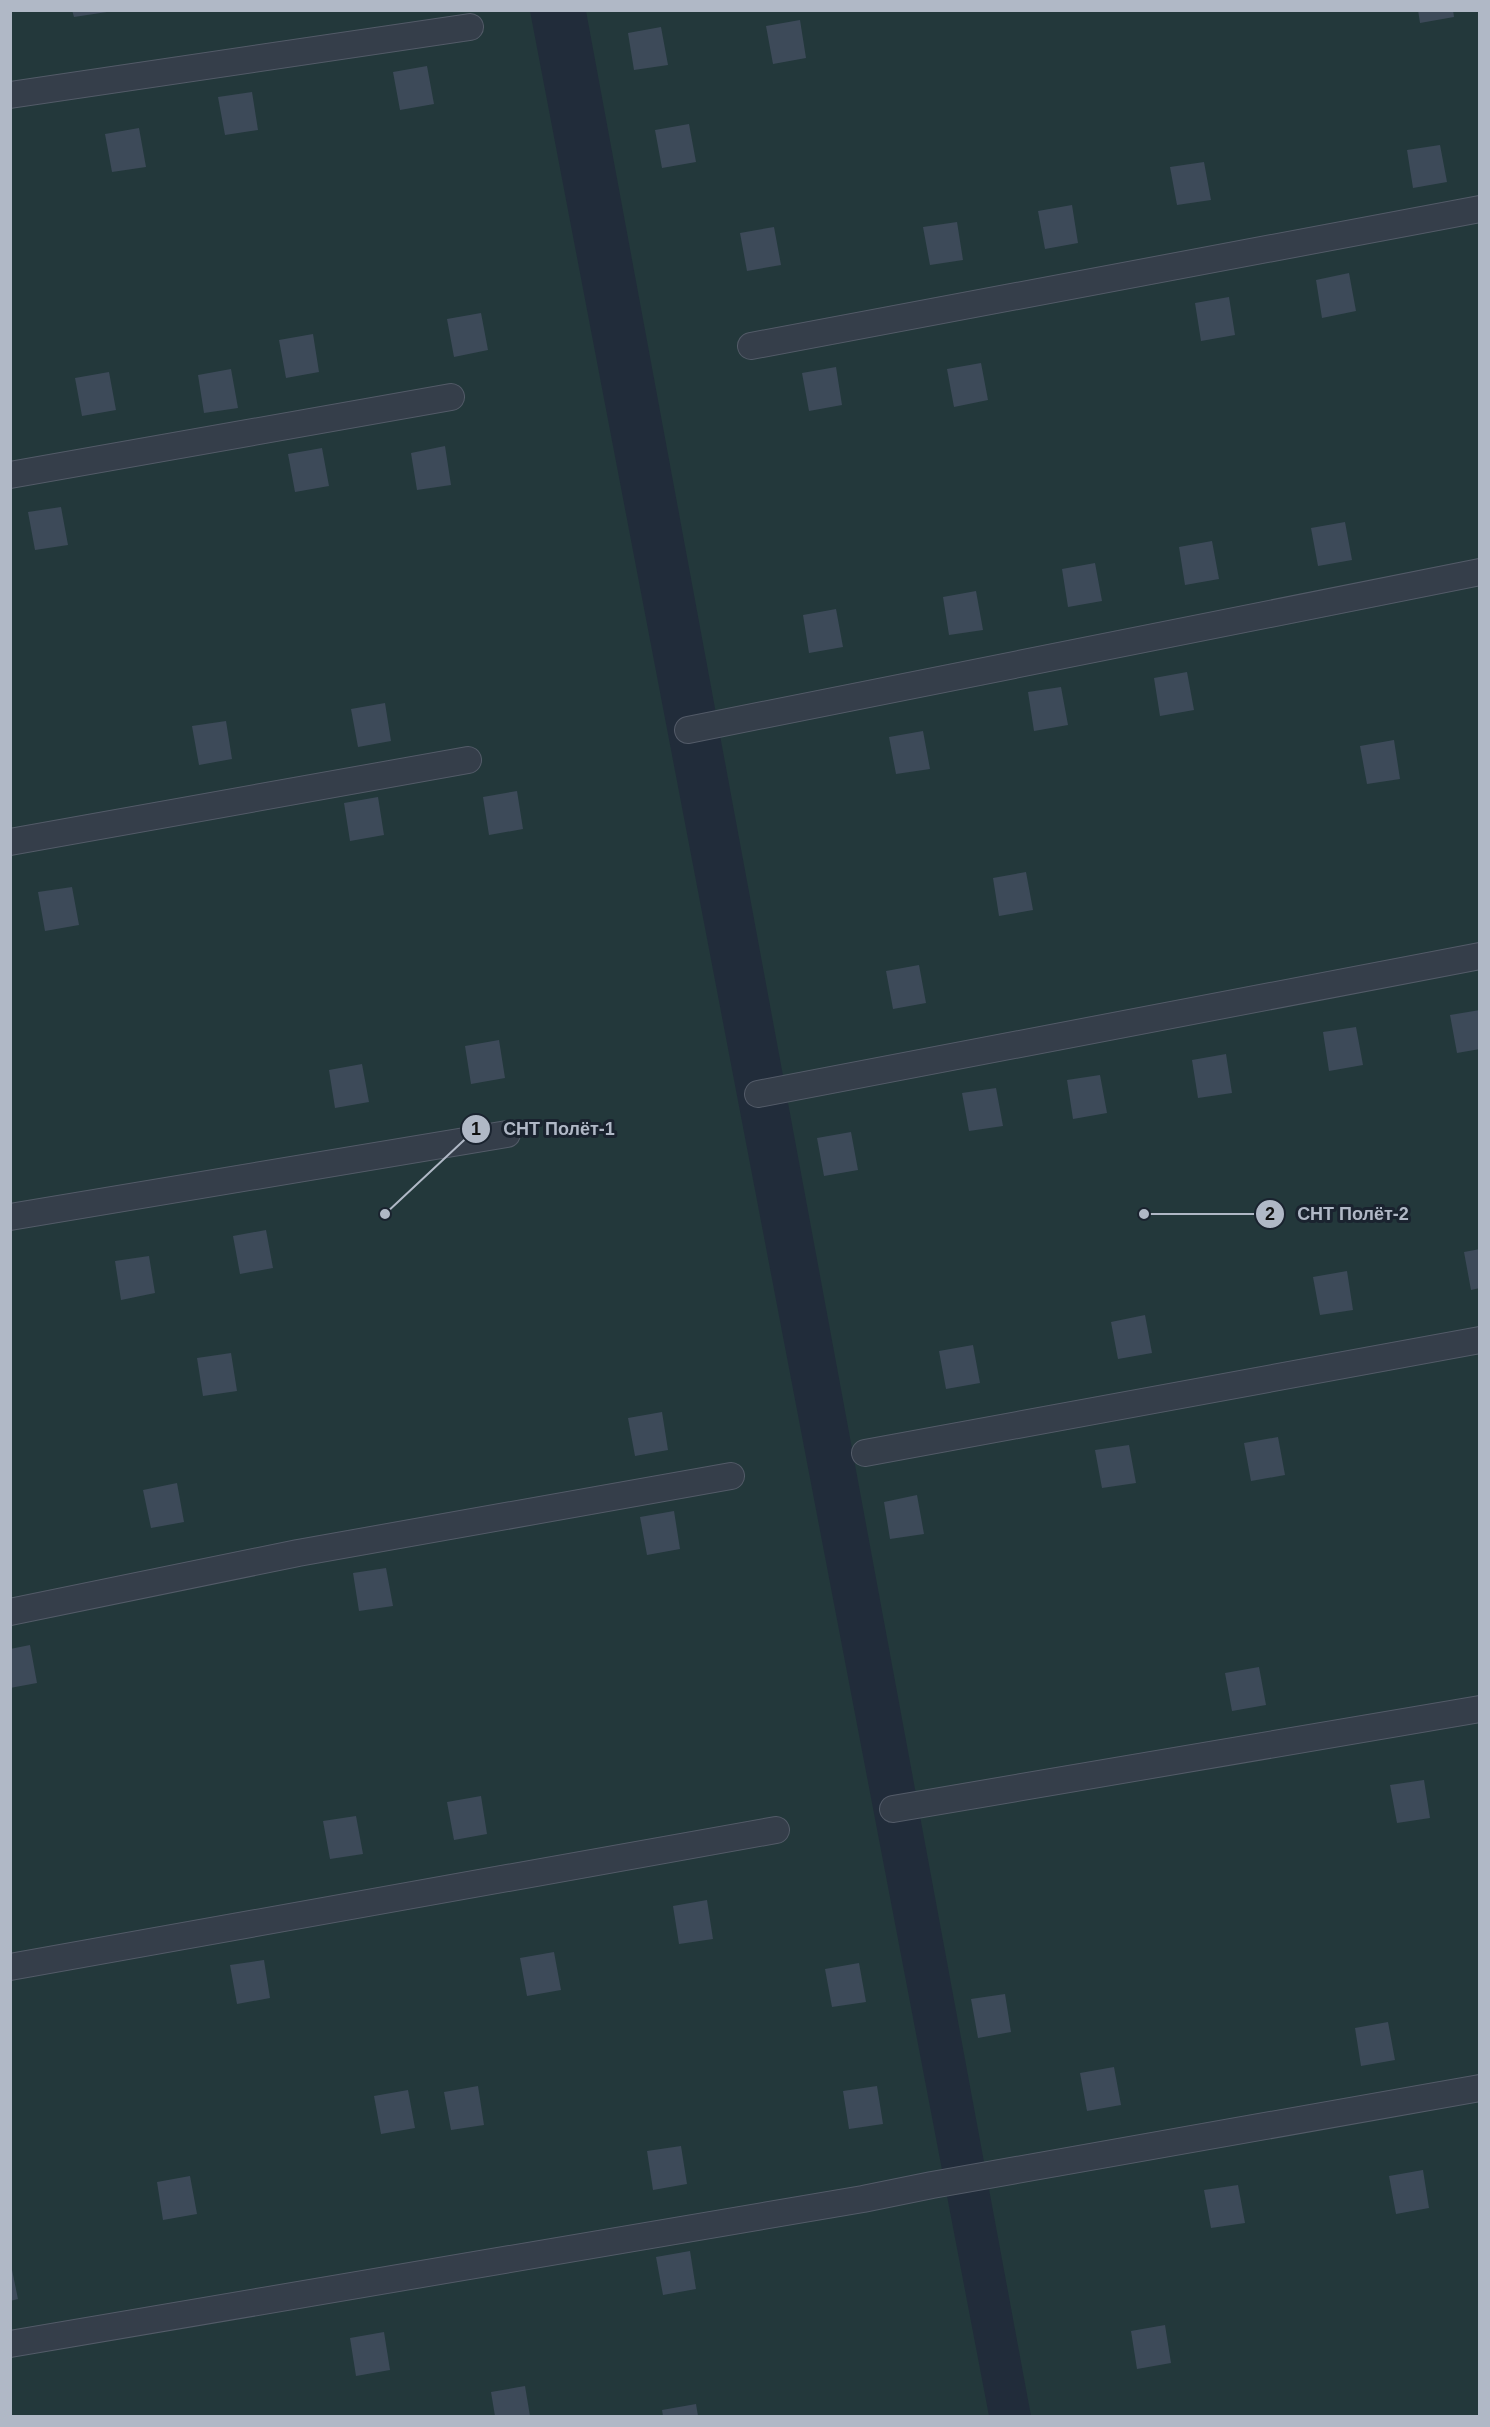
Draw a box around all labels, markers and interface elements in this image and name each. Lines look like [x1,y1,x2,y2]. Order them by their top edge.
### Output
callout: СНТ Полёт-1 [461,1111,627,1147]
text: 1 [471,1119,481,1139]
text: СНТ Полёт-1 [503,1119,615,1139]
callout: СНТ Полёт-2 [1255,1196,1421,1232]
text: 2 [1265,1204,1275,1224]
text: СНТ Полёт-2 [1297,1204,1409,1224]

